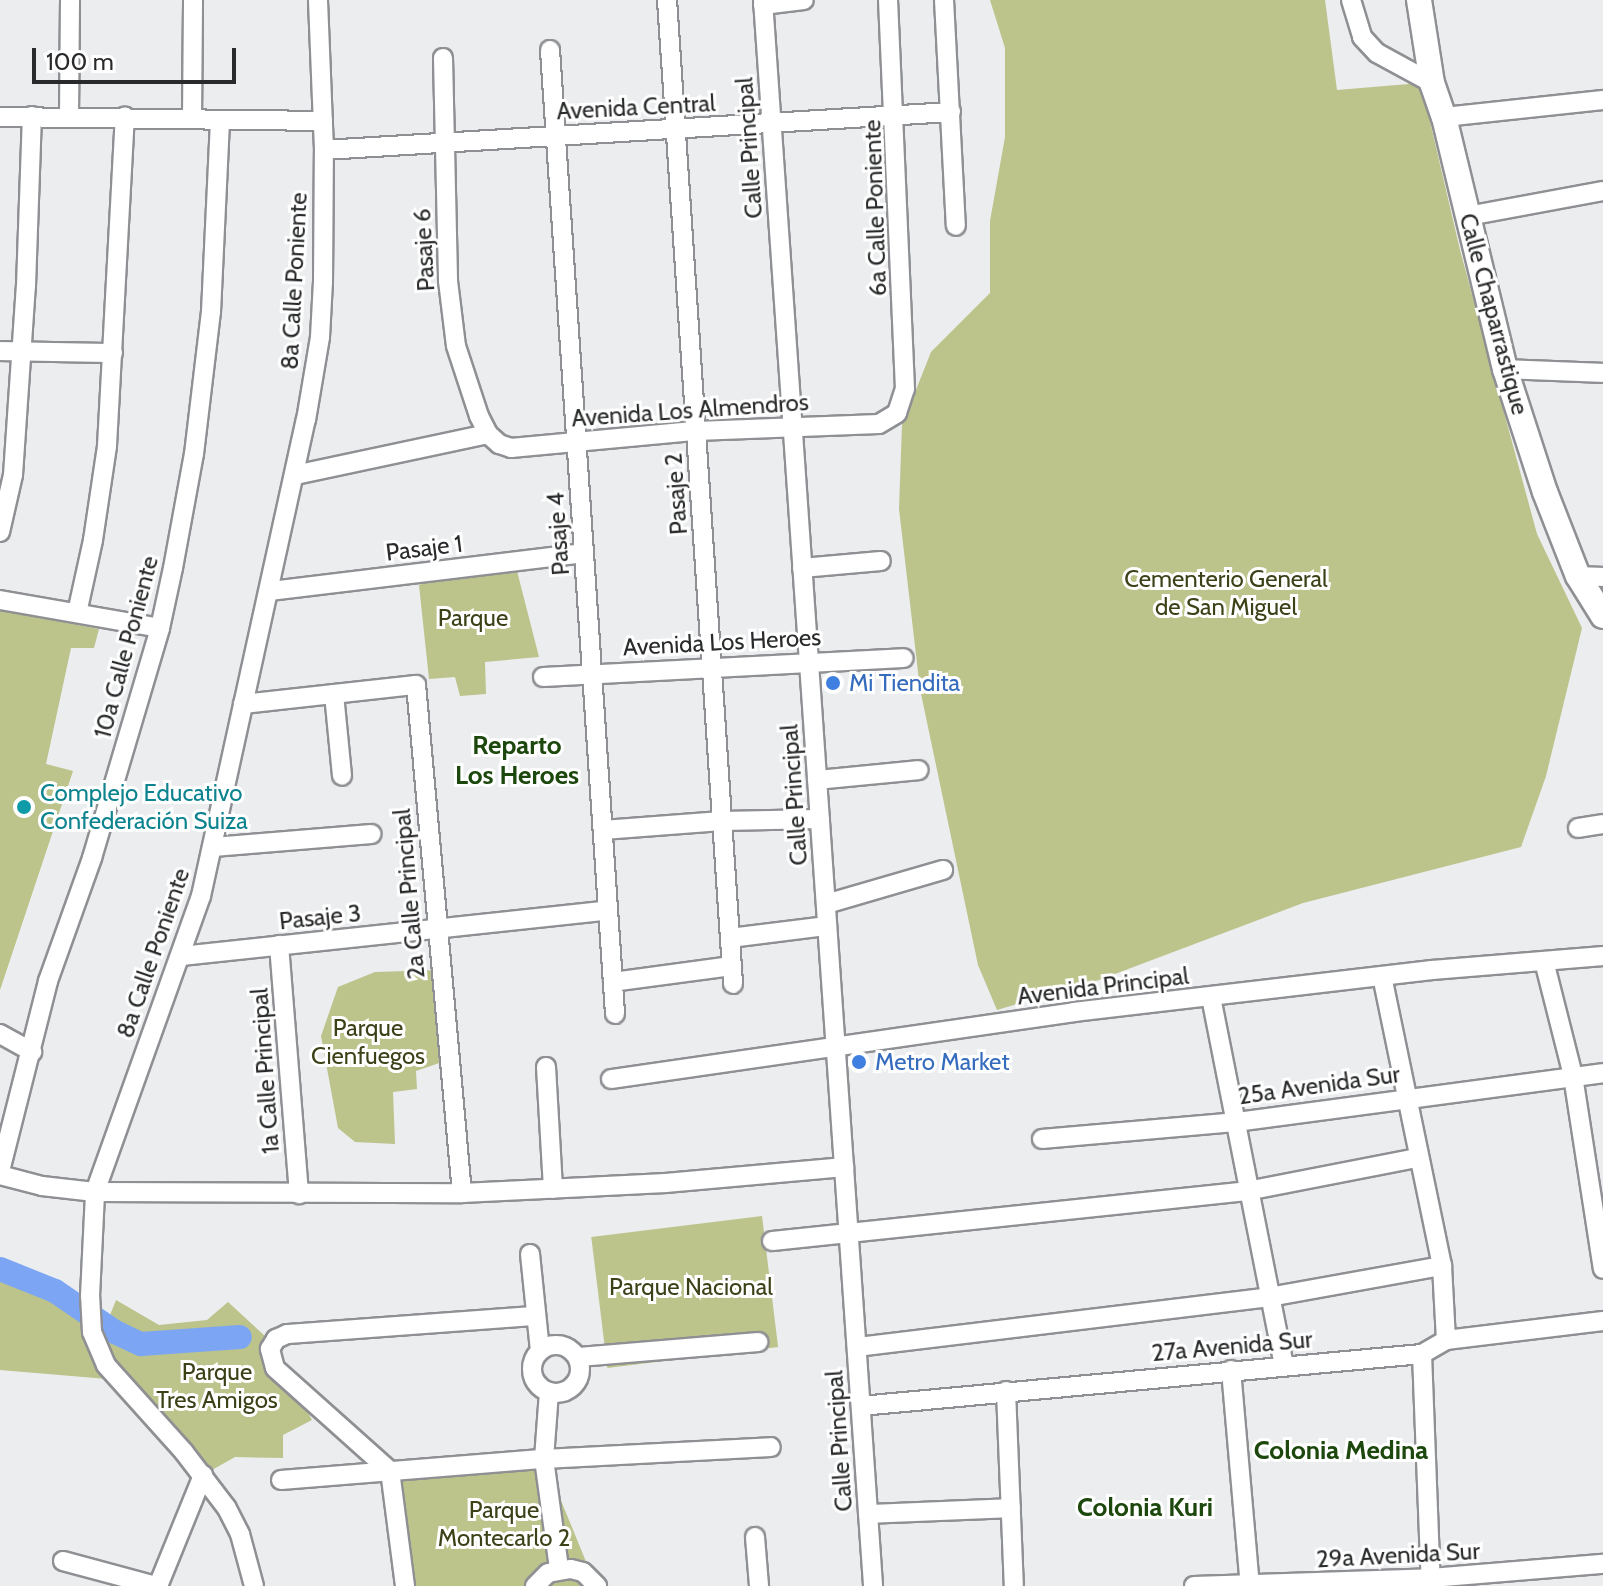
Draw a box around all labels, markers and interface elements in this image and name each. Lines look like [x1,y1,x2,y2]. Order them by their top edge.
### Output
scale bar [36,32,240,82]
text: 100 m [46,47,114,76]
street label: Calle Principal [730,76,768,220]
street label: Avenida Central [556,88,716,126]
street label: 6a Calle Poniente [858,119,892,297]
street label: 8a Calle Poniente [275,192,313,370]
street label: Pasaje 6 [407,208,441,292]
street label: Calle Chaparrastique [1453,210,1535,418]
street label: Avenida Los Almendros [570,387,810,433]
street label: Pasaje 2 [659,452,693,536]
street label: Pasaje 4 [541,492,575,576]
street label: Pasaje 1 [384,529,464,567]
street label: 10a Calle Poniente [88,553,164,741]
park label: Cementerio General de San Miguel [1124,565,1328,621]
park label: Parque [438,604,508,632]
street label: Avenida Los Heroes [622,622,822,662]
place label: Mi Tiendita [849,669,960,697]
marker: Mi Tiendita [824,674,842,692]
street label: Calle Principal [775,723,813,867]
district label: Reparto Los Heroes [455,730,579,792]
place label: Complejo Educativo Confederación Suiza [40,779,248,835]
marker: Complejo Educativo Confederación Suiza [15,798,33,816]
street label: 2a Calle Principal [387,808,431,980]
street label: 8a Calle Poniente [110,864,196,1042]
street label: Pasaje 3 [278,898,362,936]
street label: Avenida Principal [1016,961,1190,1011]
street label: 1a Calle Principal [245,987,285,1155]
park label: Parque Cienfuegos [311,1014,425,1070]
place label: Metro Market [875,1048,1009,1076]
marker: Metro Market [850,1053,868,1071]
street label: 25a Avenida Sur [1236,1059,1402,1111]
park label: Parque Nacional [609,1273,773,1301]
street label: 27a Avenida Sur [1150,1325,1314,1367]
park label: Parque Tres Amigos [156,1358,278,1414]
street label: Calle Principal [820,1369,858,1513]
district label: Colonia Medina [1254,1435,1428,1467]
district label: Colonia Kuri [1077,1492,1213,1524]
park label: Parque Montecarlo 2 [438,1496,570,1552]
street label: 29a Avenida Sur [1315,1536,1481,1574]

